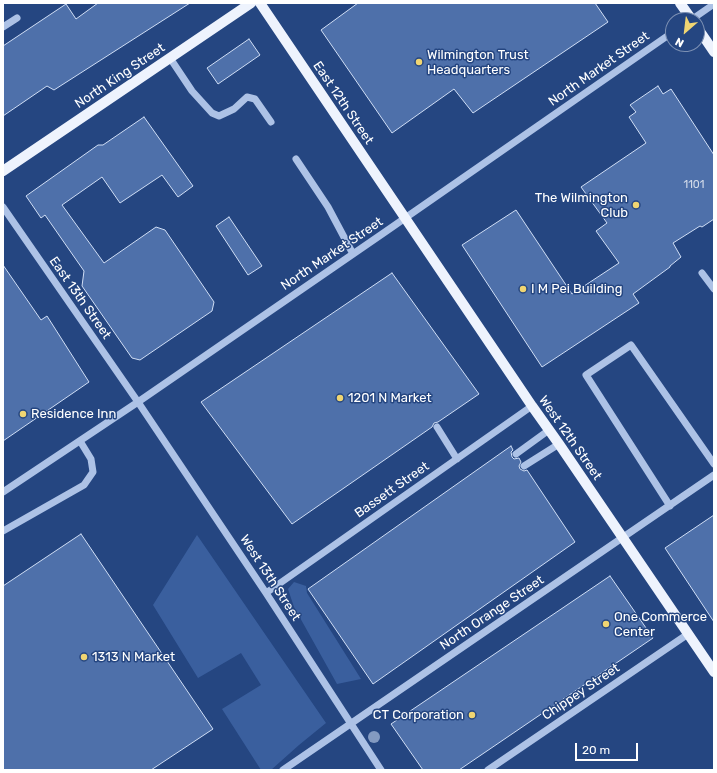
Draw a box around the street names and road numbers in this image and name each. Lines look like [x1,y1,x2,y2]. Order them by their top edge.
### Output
street label: North Market Street [546,28,652,110]
street label: North King Street [72,40,168,112]
street label: East 12th Street [309,58,377,148]
street label: North Market Street [278,214,386,294]
street label: East 13th Street [46,254,114,342]
street label: West 12th Street [535,393,605,483]
street label: Bassett Street [352,459,432,521]
street label: West 13th Street [236,532,304,624]
street label: North Orange Street [437,572,547,654]
street label: Chippey Street [539,660,623,724]

